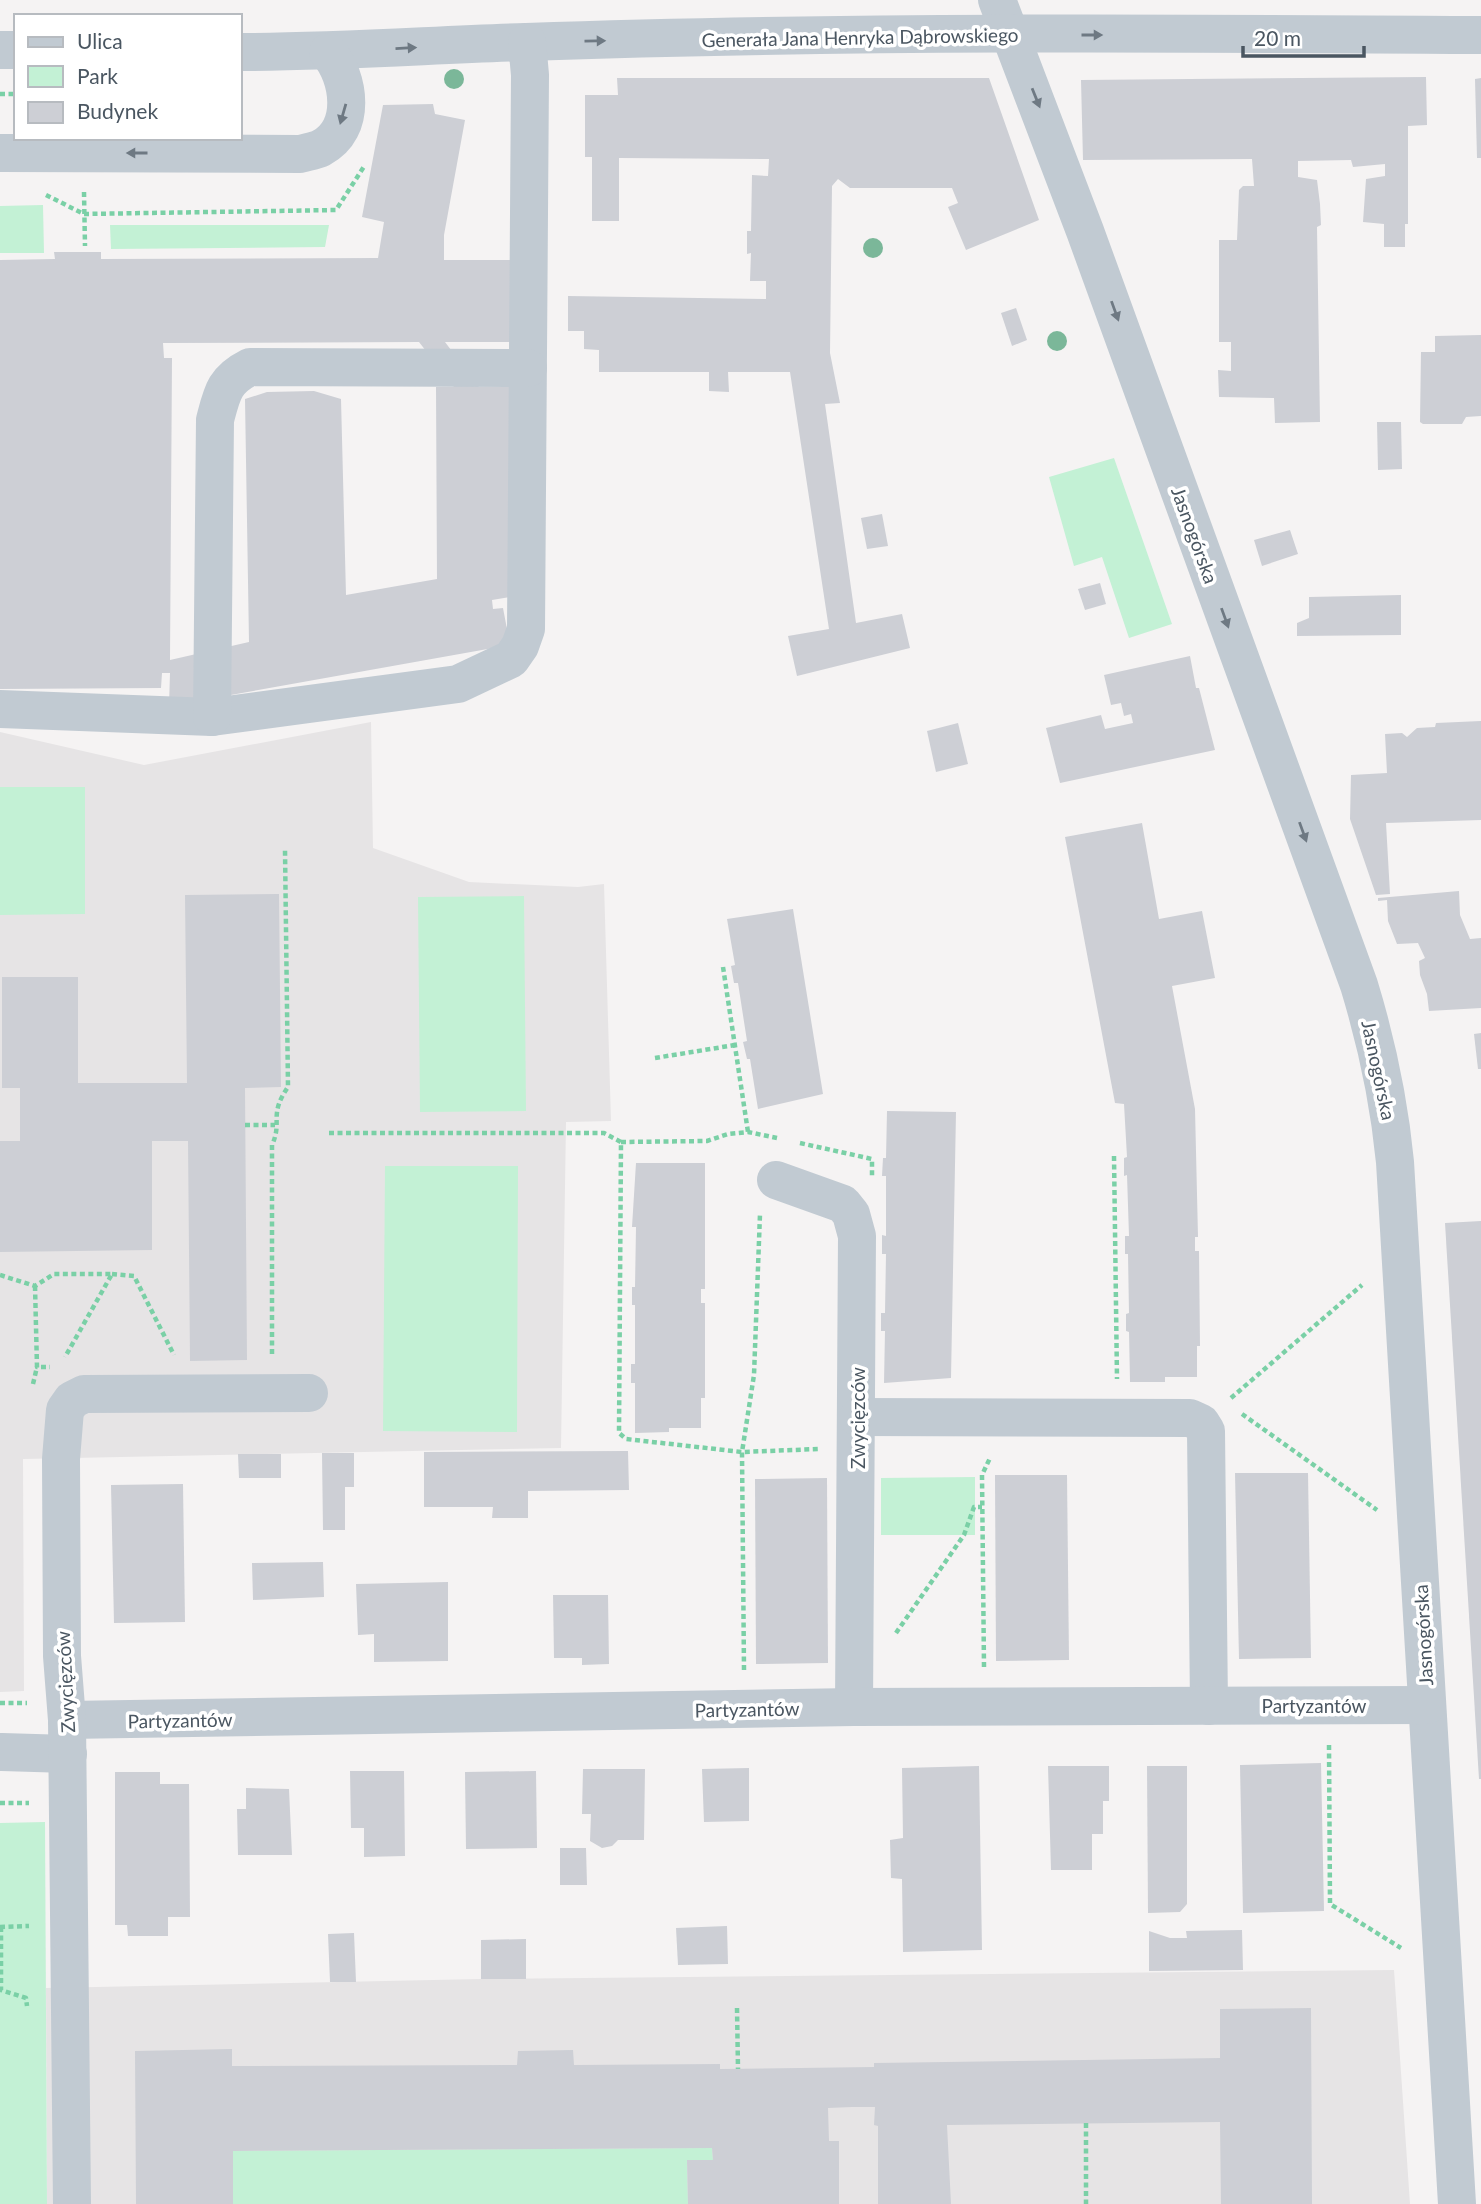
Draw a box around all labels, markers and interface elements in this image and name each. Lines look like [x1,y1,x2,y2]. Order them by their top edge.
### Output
legend [14,14,242,140]
scale bar [1243,14,1364,58]
street label: Generała Jana Henryka Dąbrowskiego [701,23,1019,51]
text: 20 m [1254,25,1301,50]
text: Ulica [77,28,123,53]
one-way arrow [1081,29,1103,41]
one-way arrow [584,35,606,46]
one-way arrow [395,42,417,53]
text: Park [77,63,118,88]
one-way arrow [1030,88,1041,109]
text: Budynek [77,98,158,123]
one-way arrow [338,104,348,125]
one-way arrow [126,147,148,159]
one-way arrow [1110,301,1121,322]
street label: Jasnogórska [1167,483,1223,587]
one-way arrow [1220,607,1231,628]
one-way arrow [1298,821,1309,842]
street label: Jasnogórska [1357,1018,1401,1122]
street label: Zwycięzców [846,1367,869,1469]
street label: Jasnogórska [1409,1584,1437,1686]
street label: Zwycięzców [51,1630,79,1734]
street label: Partyzantów [1262,1694,1367,1717]
street label: Partyzantów [694,1697,800,1721]
street label: Partyzantów [127,1708,233,1732]

